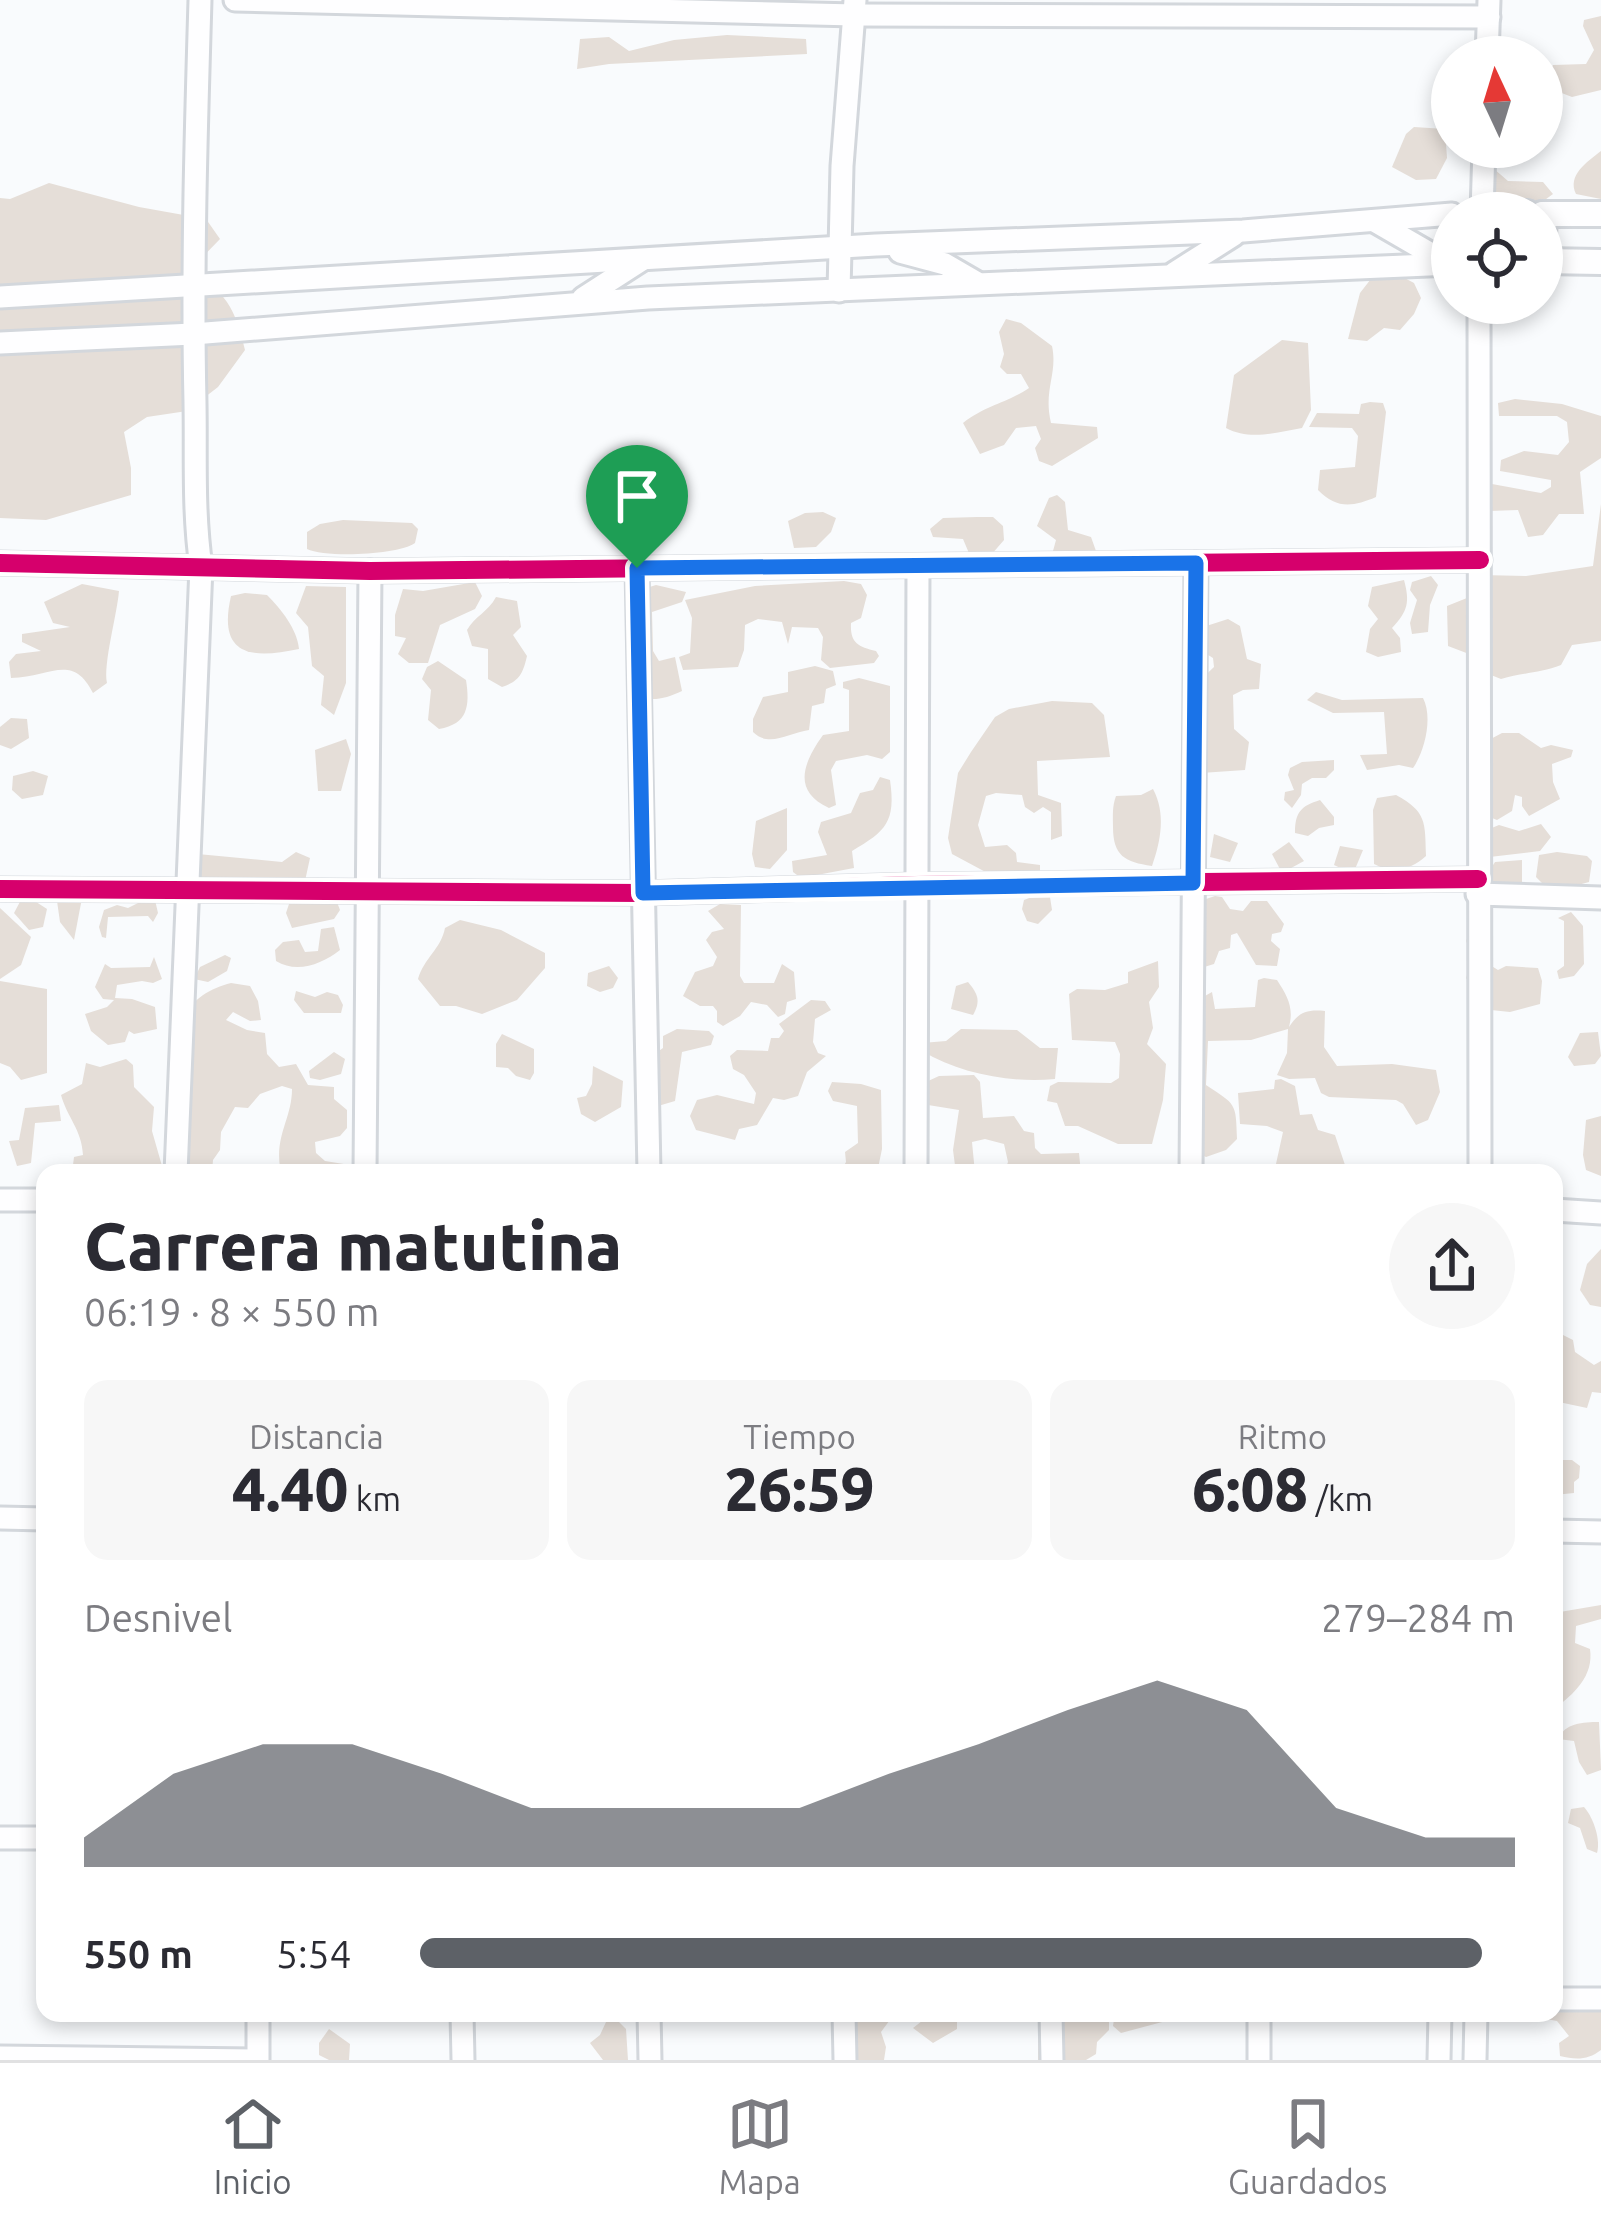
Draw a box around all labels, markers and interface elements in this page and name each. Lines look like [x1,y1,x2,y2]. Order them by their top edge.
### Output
north arrow [1431,36,1563,168]
map controls [1431,36,1563,324]
button: locate [1431,192,1563,324]
pin [586,445,688,568]
icon: arrive [604,463,670,529]
button: share [1389,1203,1515,1329]
text: Carrera matutina [84,1208,622,1282]
text: 06:19 · 8 × 550 m [84,1290,379,1333]
text: Distancia [249,1418,384,1455]
text: Tiempo [743,1418,856,1455]
text: Ritmo [1238,1418,1327,1455]
text: 4.40 [232,1455,348,1522]
text: 26:59 [724,1455,875,1522]
text: 6:08 [1192,1455,1308,1522]
text: km [348,1480,401,1517]
text: /km [1308,1480,1373,1517]
text: Desnivel [84,1596,232,1639]
text: 279–284 m [1321,1596,1515,1639]
text: 550 m [84,1932,193,1975]
text: 5:54 [276,1932,352,1975]
tab: Inicio [214,2091,292,2200]
tab: Mapa [719,2091,801,2200]
tab: Guardados [1228,2091,1387,2200]

